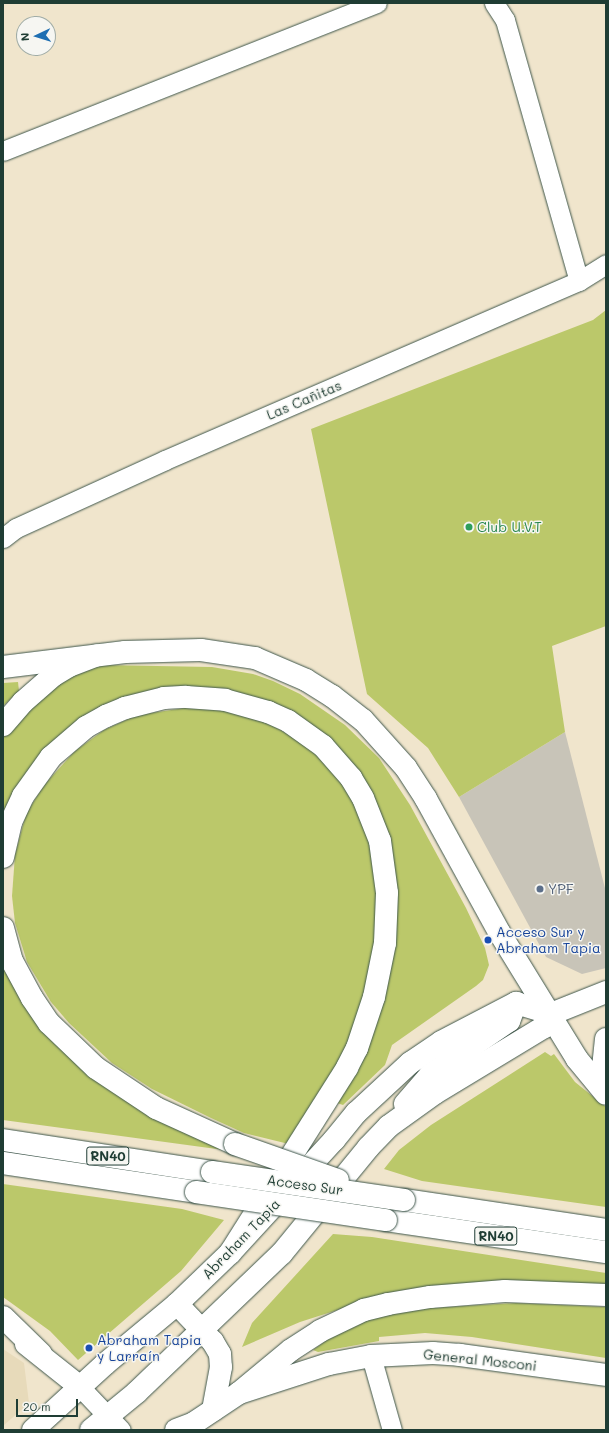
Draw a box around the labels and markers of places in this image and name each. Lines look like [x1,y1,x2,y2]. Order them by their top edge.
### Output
place label: Club U.V.T [477,519,542,535]
marker: Club U.V.T [464,522,474,532]
place label: YPF [548,881,574,897]
marker: YPF [535,884,545,894]
place label: Acceso Sur y Abraham Tapia [496,924,601,956]
marker: Acceso Sur y Abraham Tapia [483,935,493,945]
place label: Abraham Tapia y Larraín [97,1332,202,1364]
marker: Abraham Tapia y Larraín [84,1343,94,1353]

